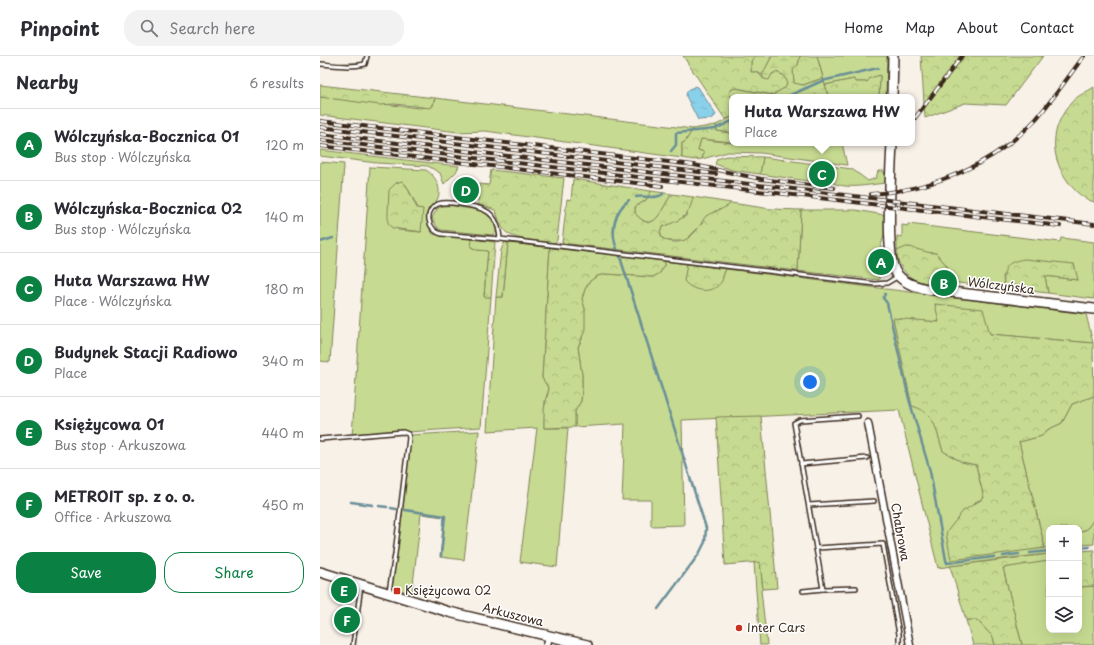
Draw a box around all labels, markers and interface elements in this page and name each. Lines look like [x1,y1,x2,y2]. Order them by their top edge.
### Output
search box [124,10,404,46]
text: Pinpoint [20,14,100,42]
text: Search here [170,16,255,39]
icon: search [138,17,160,39]
text: Home [844,17,883,38]
text: Map [905,17,935,38]
text: About [957,17,998,38]
text: Contact [1020,17,1074,38]
text: Nearby [16,69,78,95]
text: 6 results [249,73,304,92]
popup [729,94,915,146]
text: Huta Warszawa HW [744,99,900,122]
text: Place [744,122,777,141]
text: Wólczyńska-Bocznica 01 [54,124,239,147]
text: A [24,135,34,154]
text: 120 m [265,135,304,154]
text: Bus stop · Wólczyńska [54,147,191,166]
pin: C [809,159,835,189]
pin: D [453,175,479,205]
text: Wólczyńska-Bocznica 02 [54,196,242,219]
text: B [25,207,33,226]
text: 140 m [265,207,304,226]
text: Bus stop · Wólczyńska [54,219,191,238]
pin: A [868,247,894,277]
text: Huta Warszawa HW [54,268,210,291]
pin: B [931,268,957,298]
street label: Wólczyńska [967,272,1036,298]
text: C [24,279,34,298]
text: 180 m [265,279,304,298]
text: Place · Wólczyńska [54,291,172,310]
text: Budynek Stacji Radiowo [54,340,237,363]
text: D [24,351,34,370]
text: 340 m [261,351,304,370]
text: Place [54,363,87,382]
your location [800,372,820,392]
text: Księżycowa 01 [54,412,164,435]
text: E [25,423,33,442]
text: 440 m [261,423,304,442]
text: Bus stop · Arkuszowa [54,435,186,454]
text: METROIT sp. z o. o. [54,484,195,507]
text: F [25,495,33,514]
text: 450 m [262,495,304,514]
street label: Chabrowa [887,501,915,563]
text: Office · Arkuszowa [54,507,171,526]
map controls [1046,525,1082,633]
button: + [1046,525,1082,561]
button: Save [16,552,156,593]
button: Share [164,552,304,593]
button: − [1046,561,1082,597]
pin: E [331,575,357,605]
place label: Księżycowa 02 [405,581,491,599]
marker: Księżycowa 02 [392,586,402,596]
button: layers [1046,597,1082,633]
street label: Arkuszowa [481,598,546,630]
pin: F [334,605,360,635]
place label: Inter Cars [747,618,806,636]
marker: Inter Cars [734,623,744,633]

